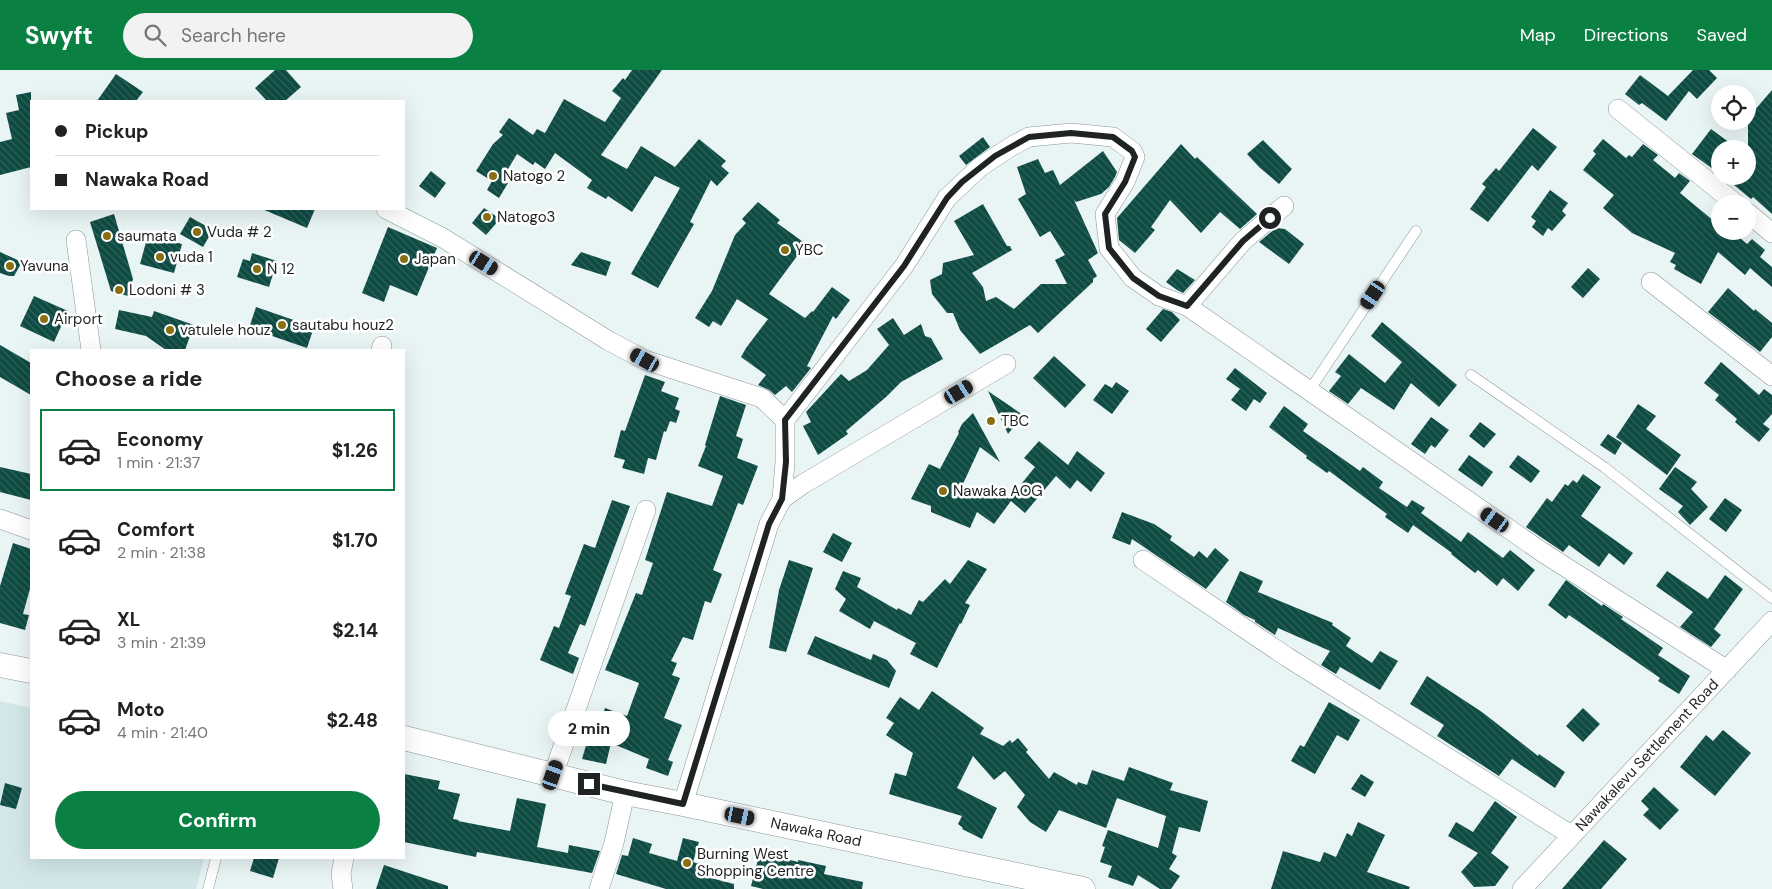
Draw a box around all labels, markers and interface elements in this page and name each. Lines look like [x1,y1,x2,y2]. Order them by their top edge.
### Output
search box [123,13,473,58]
text: Swyft [25,20,93,51]
icon: search [141,21,169,49]
text: Search here [181,23,286,48]
text: Map [1520,23,1556,47]
text: Directions [1584,23,1669,47]
text: Saved [1697,23,1747,47]
map controls [1711,85,1756,240]
button: locate [1711,85,1756,130]
text: Pickup [85,119,149,144]
button: + [1711,140,1756,185]
place label: Natogo 2 [503,166,565,186]
text: Nawaka Road [85,167,209,192]
marker: Natogo 2 [487,170,499,182]
button: − [1711,195,1756,240]
place label: Natogo3 [497,207,555,227]
route start [1259,207,1281,229]
marker: Natogo3 [481,211,493,223]
place label: Vuda # 2 [207,222,272,242]
place label: saumata [117,226,177,246]
marker: Vuda # 2 [191,226,203,238]
marker: saumata [101,230,113,242]
place label: YBC [795,240,824,260]
marker: YBC [779,244,791,256]
place label: vuda 1 [170,247,213,267]
place label: Japan [414,249,456,269]
car [467,249,500,277]
marker: vuda 1 [154,251,166,263]
marker: Japan [398,253,410,265]
place label: Yavuna [20,256,69,276]
place label: N 12 [267,259,295,279]
marker: Yavuna [4,260,16,272]
marker: N 12 [251,263,263,275]
car [1358,278,1387,312]
place label: Lodoni # 3 [129,280,205,300]
marker: Lodoni # 3 [113,284,125,296]
place label: Airport [54,309,103,329]
marker: Airport [38,313,50,325]
place label: sautabu houz2 [292,315,394,335]
marker: sautabu houz2 [276,319,288,331]
place label: vatulele houz [180,320,271,340]
marker: vatulele houz [164,324,176,336]
car [628,346,661,374]
text: Choose a ride [55,364,203,393]
car [942,378,975,406]
place label: TBC [1001,411,1029,431]
marker: TBC [985,415,997,427]
text: Economy [117,427,204,452]
icon: car [57,428,102,473]
text: $1.26 [332,438,378,463]
text: 1 min · 21:37 [117,452,200,473]
place label: Nawaka AOG [953,481,1043,501]
marker: Nawaka AOG [937,485,949,497]
car [1478,505,1511,535]
text: Comfort [117,517,195,542]
icon: car [57,518,102,563]
text: $1.70 [332,528,378,553]
text: 2 min · 21:38 [117,542,206,563]
text: XL [117,607,140,632]
icon: car [57,608,102,653]
text: $2.14 [332,618,378,643]
text: 3 min · 21:39 [117,632,206,653]
street label: Nawakalevu Settlement Road [1571,675,1723,835]
text: Moto [117,697,165,722]
icon: car [57,698,102,743]
text: $2.48 [326,708,378,733]
callout: 2 min [548,712,630,746]
text: 2 min [568,718,610,739]
text: 4 min · 21:40 [117,722,208,743]
car [541,758,564,792]
route end [578,773,600,795]
button: Confirm [55,791,380,849]
car [723,806,756,826]
street label: Nawaka Road [769,813,863,851]
place label: Burning West Shopping Centre [697,844,814,881]
marker: Burning West Shopping Centre [681,857,693,869]

